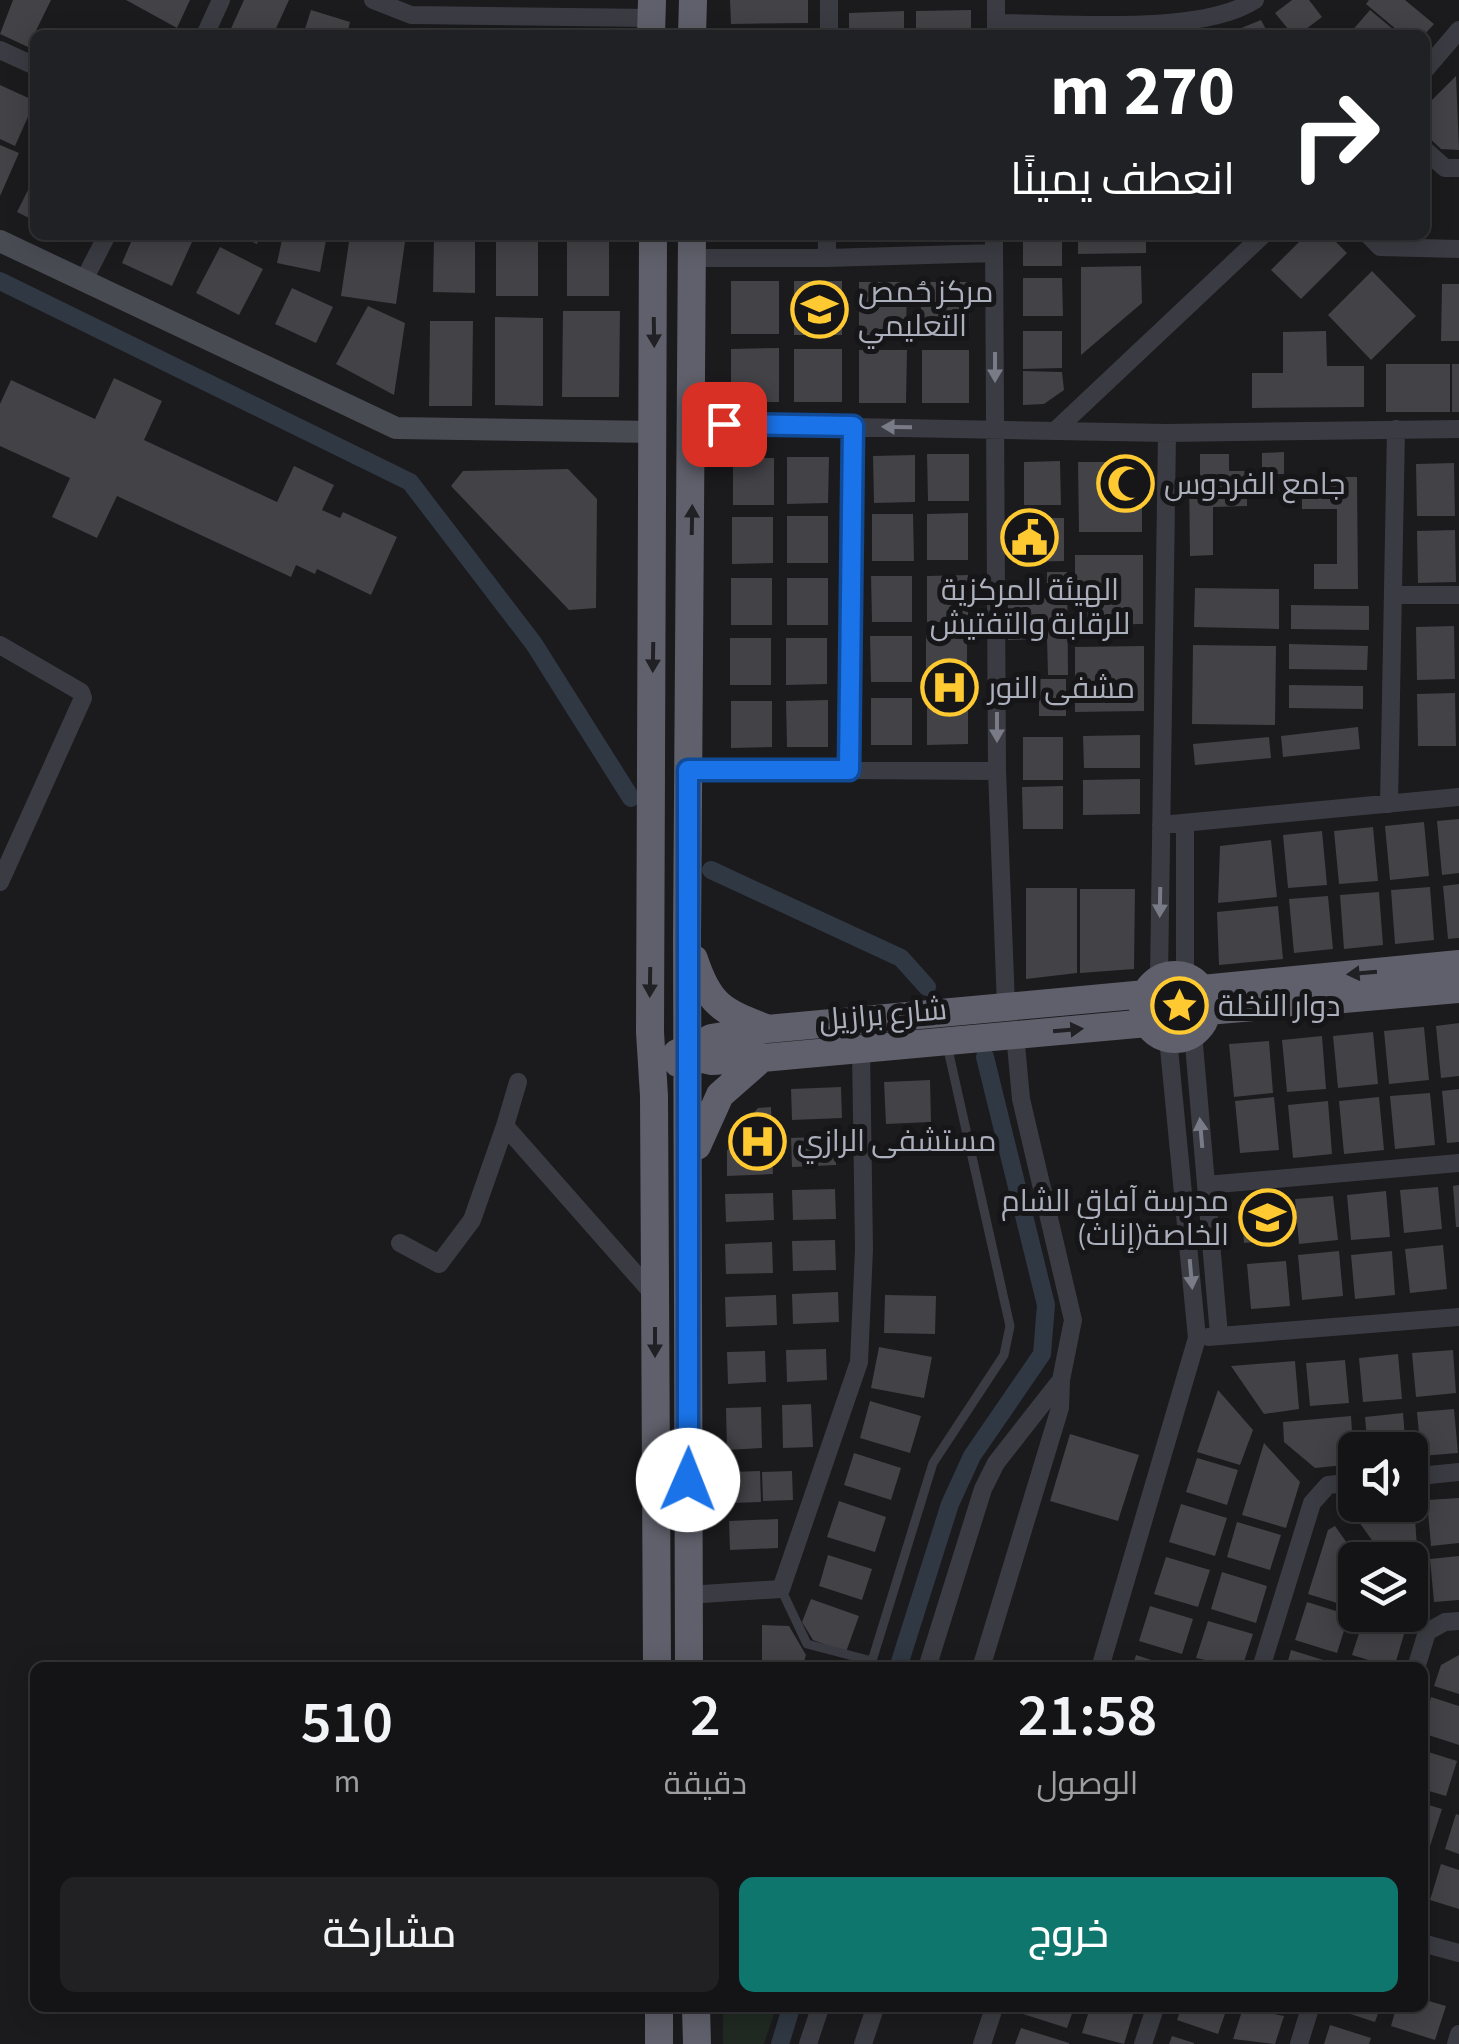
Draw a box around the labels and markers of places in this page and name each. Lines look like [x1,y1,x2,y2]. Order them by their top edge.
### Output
place label: مركز حُمص التعليمي [858,271,994,349]
school or university icon: مركز حُمص التعليمي [789,279,849,339]
pin [682,382,767,467]
mosque icon: جامع الفردوس [1095,454,1155,514]
place label: جامع الفردوس [1164,463,1345,506]
public building icon: الهيئة المركزية للرقابة والتفتيش [1000,508,1060,568]
place label: الهيئة المركزية للرقابة والتفتيش [930,569,1130,646]
hospital icon: مشفى النور [919,658,979,718]
place label: مشفى النور [986,667,1135,710]
place icon: دوار النخلة [1149,976,1209,1036]
place label: دوار النخلة [1218,985,1341,1028]
hospital icon: مستشفى الرازي [728,1111,788,1171]
place label: مستشفى الرازي [797,1120,997,1164]
place label: مدرسة آفاق الشام الخاصة(إناث) [1001,1180,1229,1257]
school or university icon: مدرسة آفاق الشام الخاصة(إناث) [1238,1188,1298,1248]

